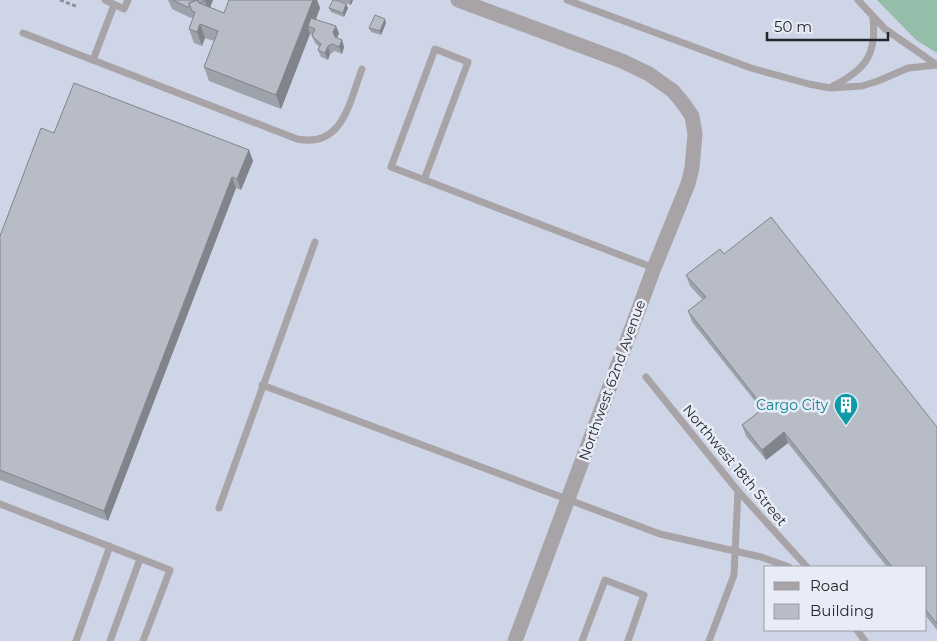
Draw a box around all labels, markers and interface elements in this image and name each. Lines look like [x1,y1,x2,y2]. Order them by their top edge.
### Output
scale bar [767,10,888,42]
text: 50 m [774,17,812,36]
street label: Northwest 62nd Avenue [575,297,649,463]
building icon: Cargo City [833,392,859,426]
place label: Cargo City [756,396,828,414]
street label: Northwest 18th Street [679,401,791,530]
legend [764,566,927,631]
text: Road [810,576,849,595]
text: Building [810,601,874,620]

